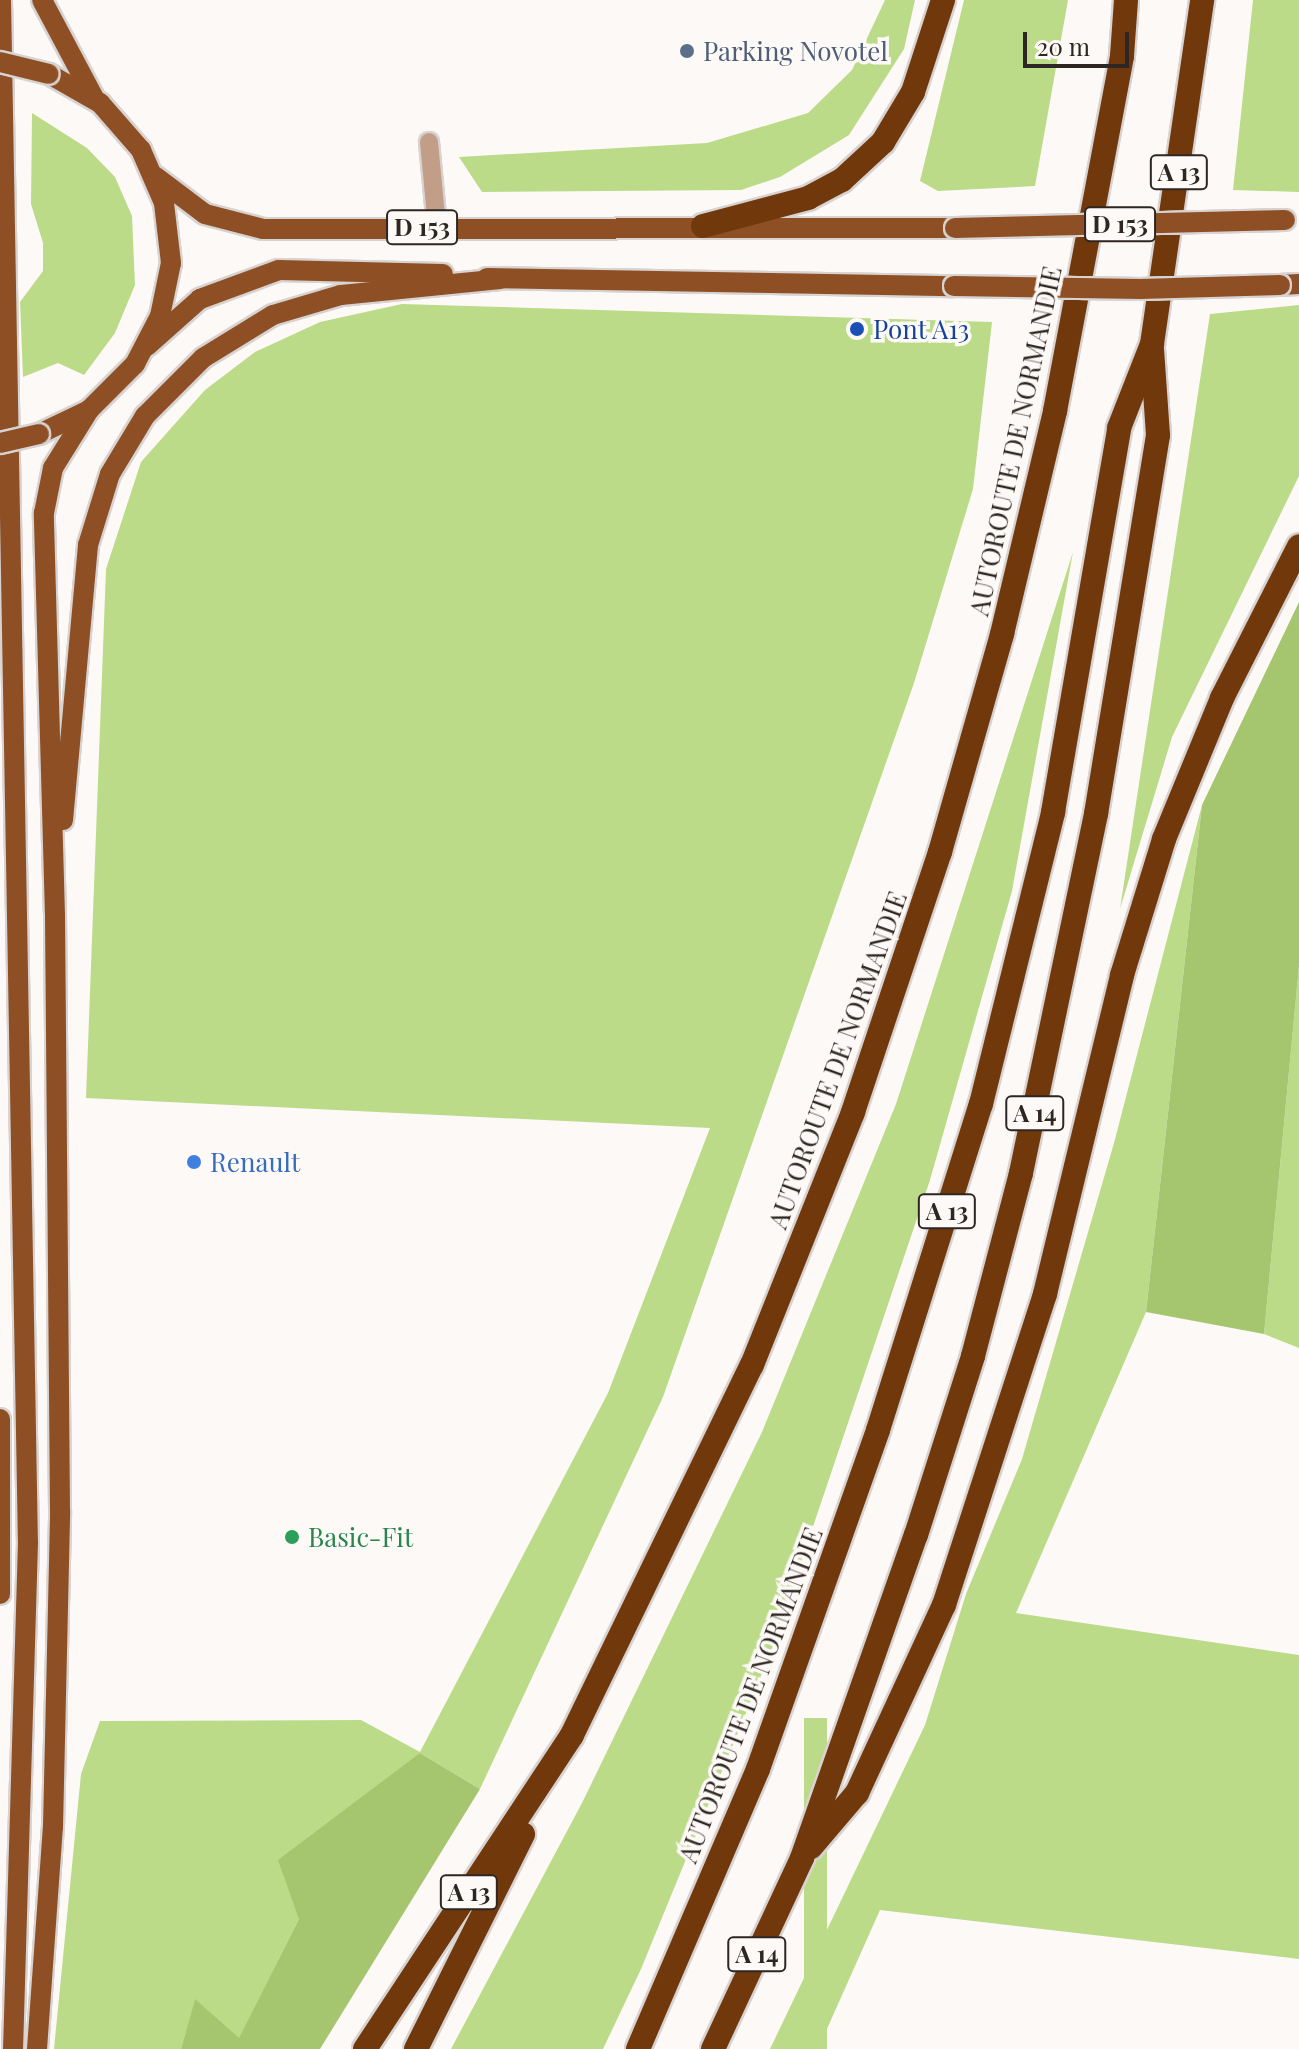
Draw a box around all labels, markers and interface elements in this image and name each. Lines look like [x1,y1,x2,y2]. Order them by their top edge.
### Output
scale bar [1027,16,1133,66]
text: 20 m [1037,30,1090,62]
place label: Parking Novotel [703,35,888,67]
marker: Parking Novotel [678,42,696,60]
road number: A 13 [1149,152,1209,192]
road number: D 153 [1084,204,1156,244]
road number: D 153 [386,207,458,247]
street label: AUTOROUTE DE NORMANDIE [963,263,1067,619]
place label: Pont A13 [873,313,971,345]
marker: Pont A13 [848,320,866,338]
street label: AUTOROUTE DE NORMANDIE [761,887,913,1233]
road number: A 14 [1005,1093,1065,1133]
place label: Renault [210,1146,300,1178]
marker: Renault [185,1153,203,1171]
road number: A 13 [917,1191,977,1231]
place label: Basic-Fit [308,1521,413,1553]
street label: AUTOROUTE DE NORMANDIE [672,1523,828,1867]
marker: Basic-Fit [283,1528,301,1546]
road number: A 13 [439,1872,499,1912]
road number: A 14 [727,1934,787,1974]

